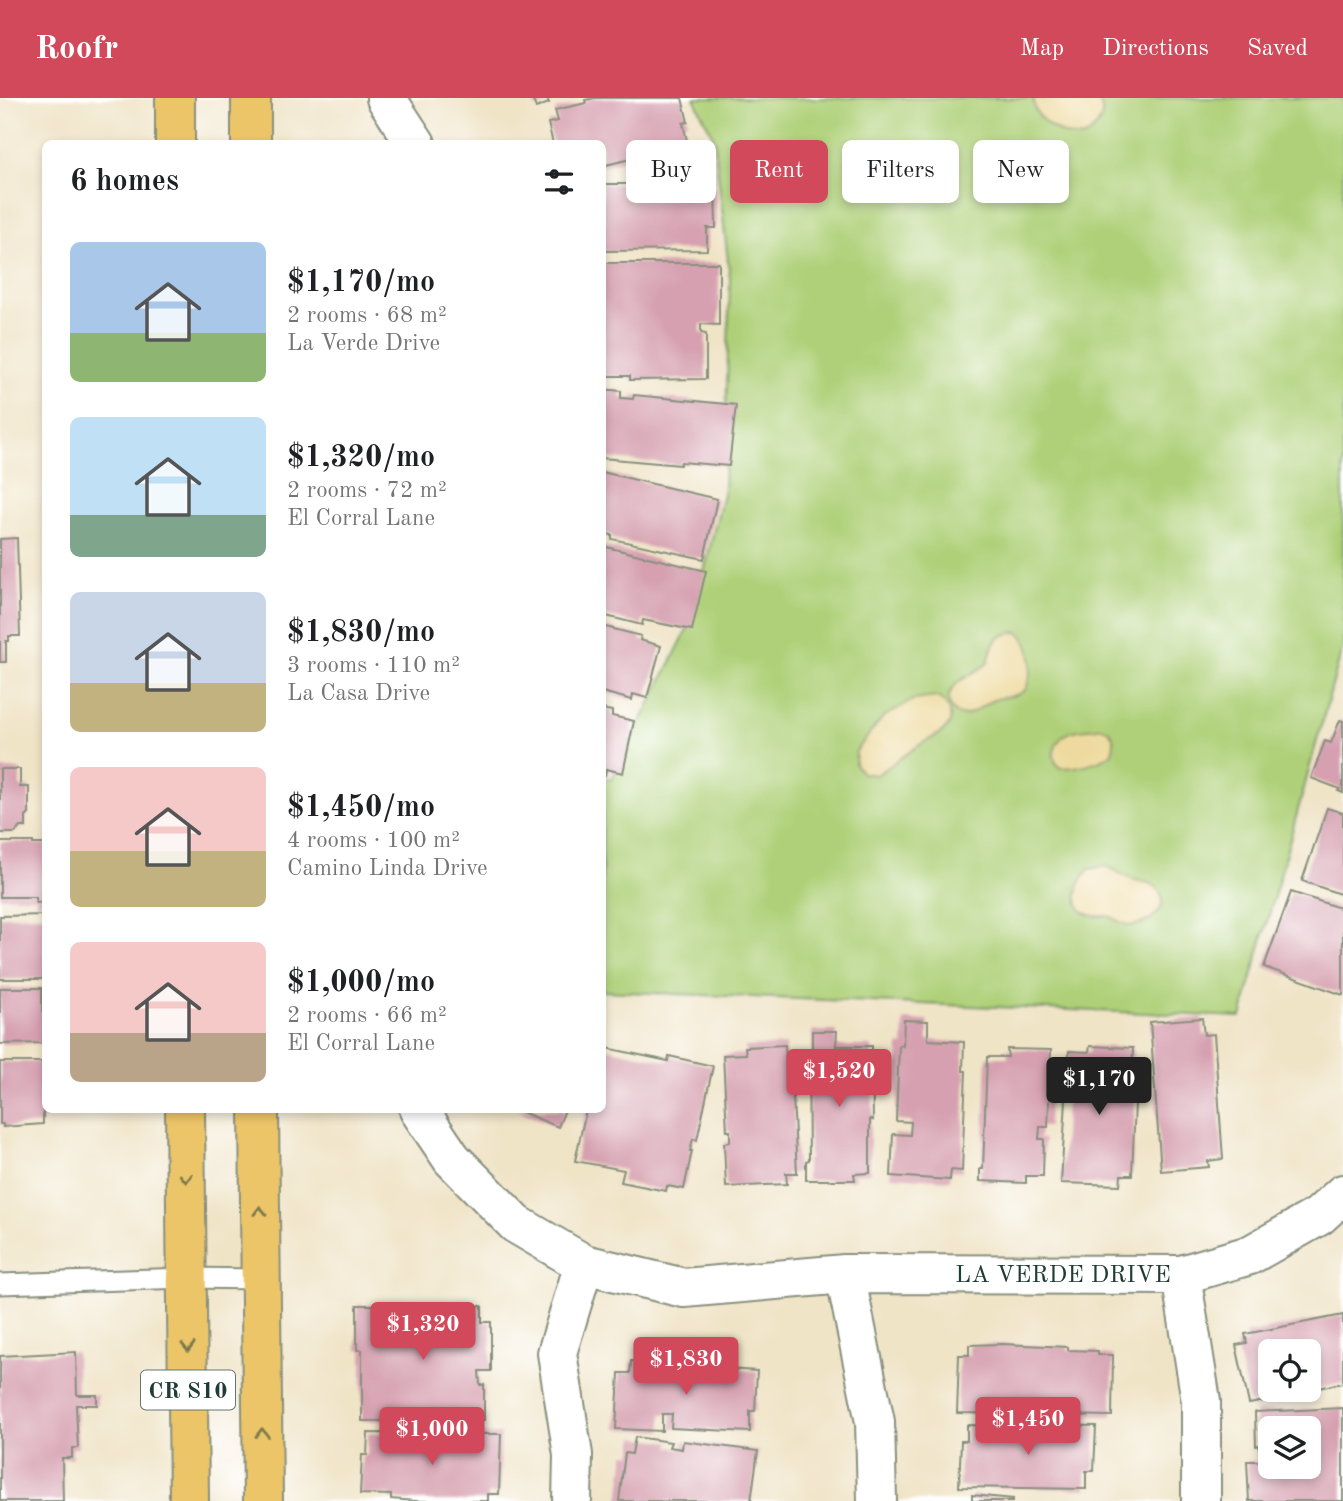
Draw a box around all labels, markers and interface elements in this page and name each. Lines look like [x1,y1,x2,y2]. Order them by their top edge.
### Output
text: Roofr [35,33,118,66]
text: Map [1020,37,1064,61]
text: Directions [1102,37,1209,61]
text: Saved [1247,37,1308,61]
chip: Buy [626,140,716,203]
chip: Rent [730,140,828,203]
chip: Filters [842,140,959,203]
chip: New [973,140,1069,203]
icon: filters [540,163,578,201]
text: 6 homes [70,167,179,197]
text: $1,170/mo [287,268,435,298]
icon: home [126,270,210,354]
text: 2 rooms · 68 m² [287,304,447,327]
text: La Verde Drive [287,332,440,355]
text: $1,320/mo [287,443,435,473]
icon: home [126,445,210,529]
text: 2 rooms · 72 m² [287,479,447,502]
text: El Corral Lane [287,507,435,530]
text: $1,830/mo [287,618,435,648]
icon: home [126,620,210,704]
text: 3 rooms · 110 m² [287,654,460,677]
text: La Casa Drive [287,682,430,705]
text: $1,450/mo [287,793,435,823]
icon: home [126,795,210,879]
text: 4 rooms · 100 m² [287,829,460,852]
text: Camino Linda Drive [287,857,488,880]
text: $1,000/mo [287,968,435,998]
icon: home [126,970,210,1054]
text: 2 rooms · 66 m² [287,1004,447,1027]
text: El Corral Lane [287,1032,435,1055]
pin: $1,520 [782,1049,896,1109]
pin: $1,170 [1042,1058,1156,1117]
text: $1,520 [802,1060,876,1083]
text: $1,170 [1062,1068,1136,1091]
one-way arrow [178,1173,194,1183]
one-way arrow [252,1205,268,1215]
street label: LA VERDE DRIVE [955,1264,1171,1288]
pin: $1,320 [366,1302,480,1362]
text: $1,320 [386,1313,460,1336]
pin: $1,830 [629,1338,743,1397]
map controls [1258,1339,1321,1479]
button: locate [1258,1339,1321,1402]
one-way arrow [180,1341,195,1352]
text: $1,830 [649,1348,723,1371]
road number: CR S10 [141,1371,235,1410]
pin: $1,450 [971,1398,1085,1457]
pin: $1,000 [375,1408,489,1467]
text: $1,450 [991,1408,1065,1431]
button: layers [1258,1416,1321,1479]
text: $1,000 [395,1418,469,1441]
one-way arrow [254,1427,270,1438]

